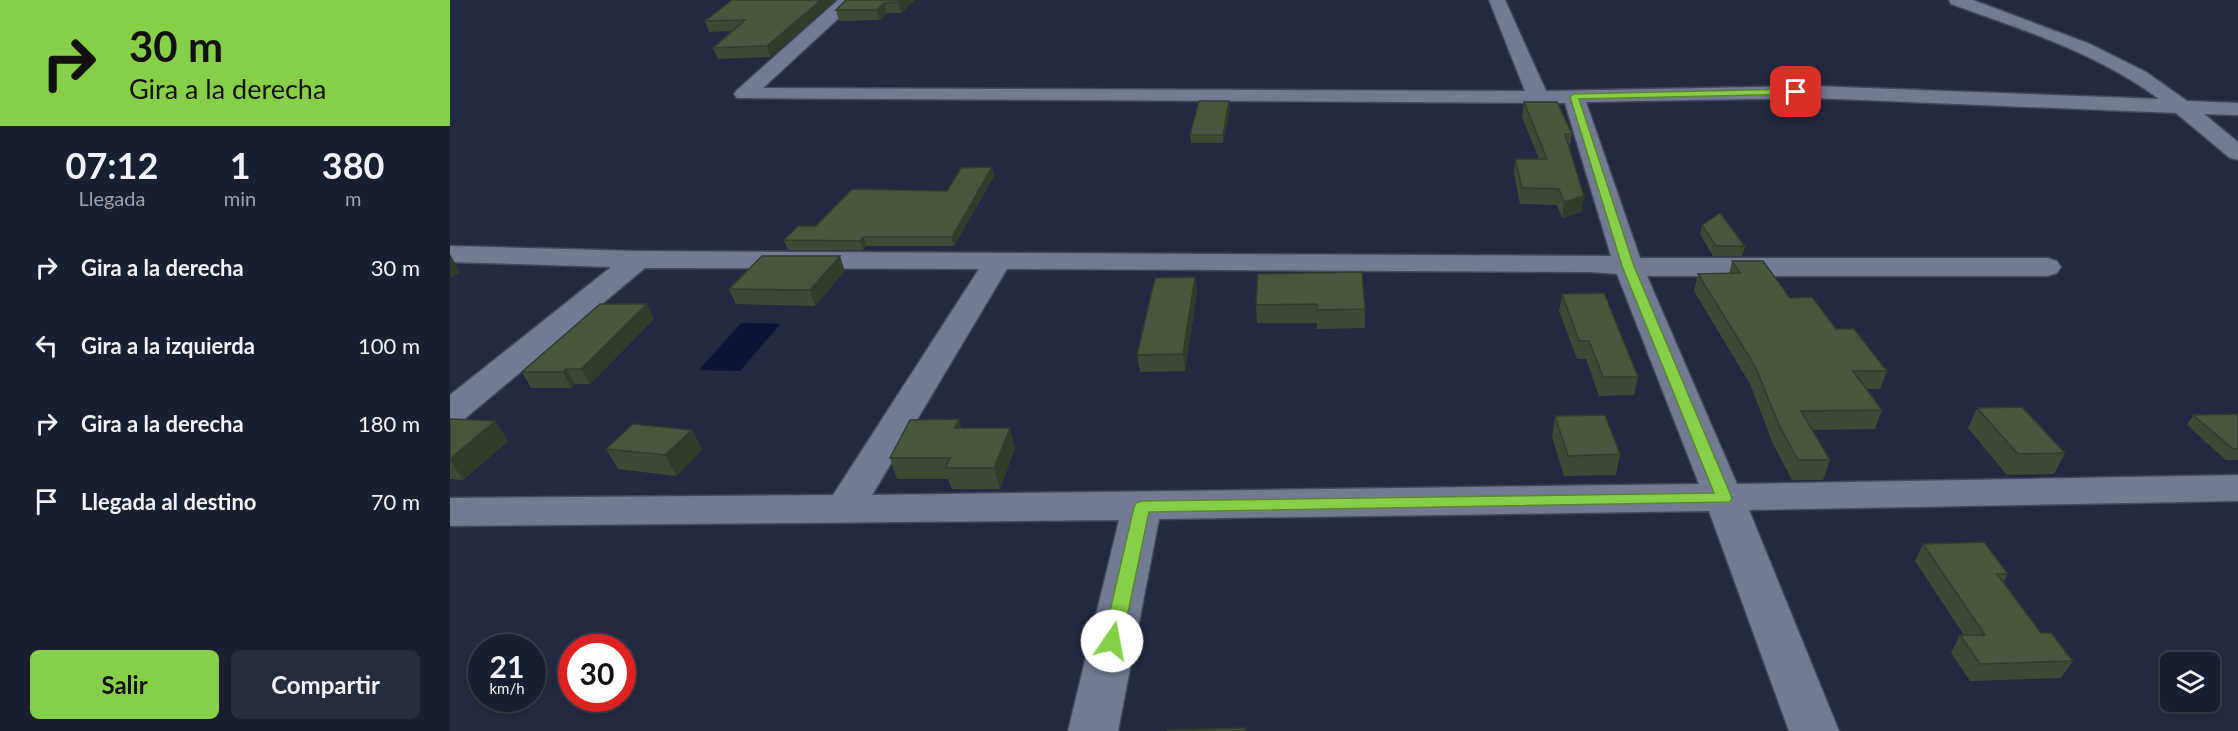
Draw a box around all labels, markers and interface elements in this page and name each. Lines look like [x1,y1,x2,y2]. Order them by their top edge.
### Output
text: 30 m [129,21,223,71]
icon: right [30,24,108,102]
pin [1770,66,1821,117]
text: Gira a la derecha [129,72,326,105]
icon: arrive [1779,75,1812,108]
text: 07:12 [66,143,158,187]
text: 1 [230,143,251,187]
text: 380 [322,143,384,187]
text: Llegada [78,186,145,210]
text: min [224,186,256,210]
text: m [345,186,361,210]
icon: right [30,251,63,284]
text: Gira a la derecha [81,254,244,281]
text: 30 m [371,254,420,281]
icon: left [30,329,63,362]
text: Gira a la izquierda [81,332,255,359]
text: 100 m [358,332,420,359]
icon: right [30,407,63,440]
text: Gira a la derecha [81,410,244,437]
text: 180 m [358,410,420,437]
icon: arrive [30,485,63,518]
text: Llegada al destino [81,488,257,515]
text: 70 m [371,488,420,515]
position arrow [1080,609,1144,673]
speed limit sign: 30 [558,634,636,712]
text: 21 [490,648,524,684]
button: Salir [30,650,219,719]
button: Compartir [231,650,420,719]
map controls [2160,652,2220,712]
button: layers [2160,652,2220,712]
text: km/h [489,679,525,697]

